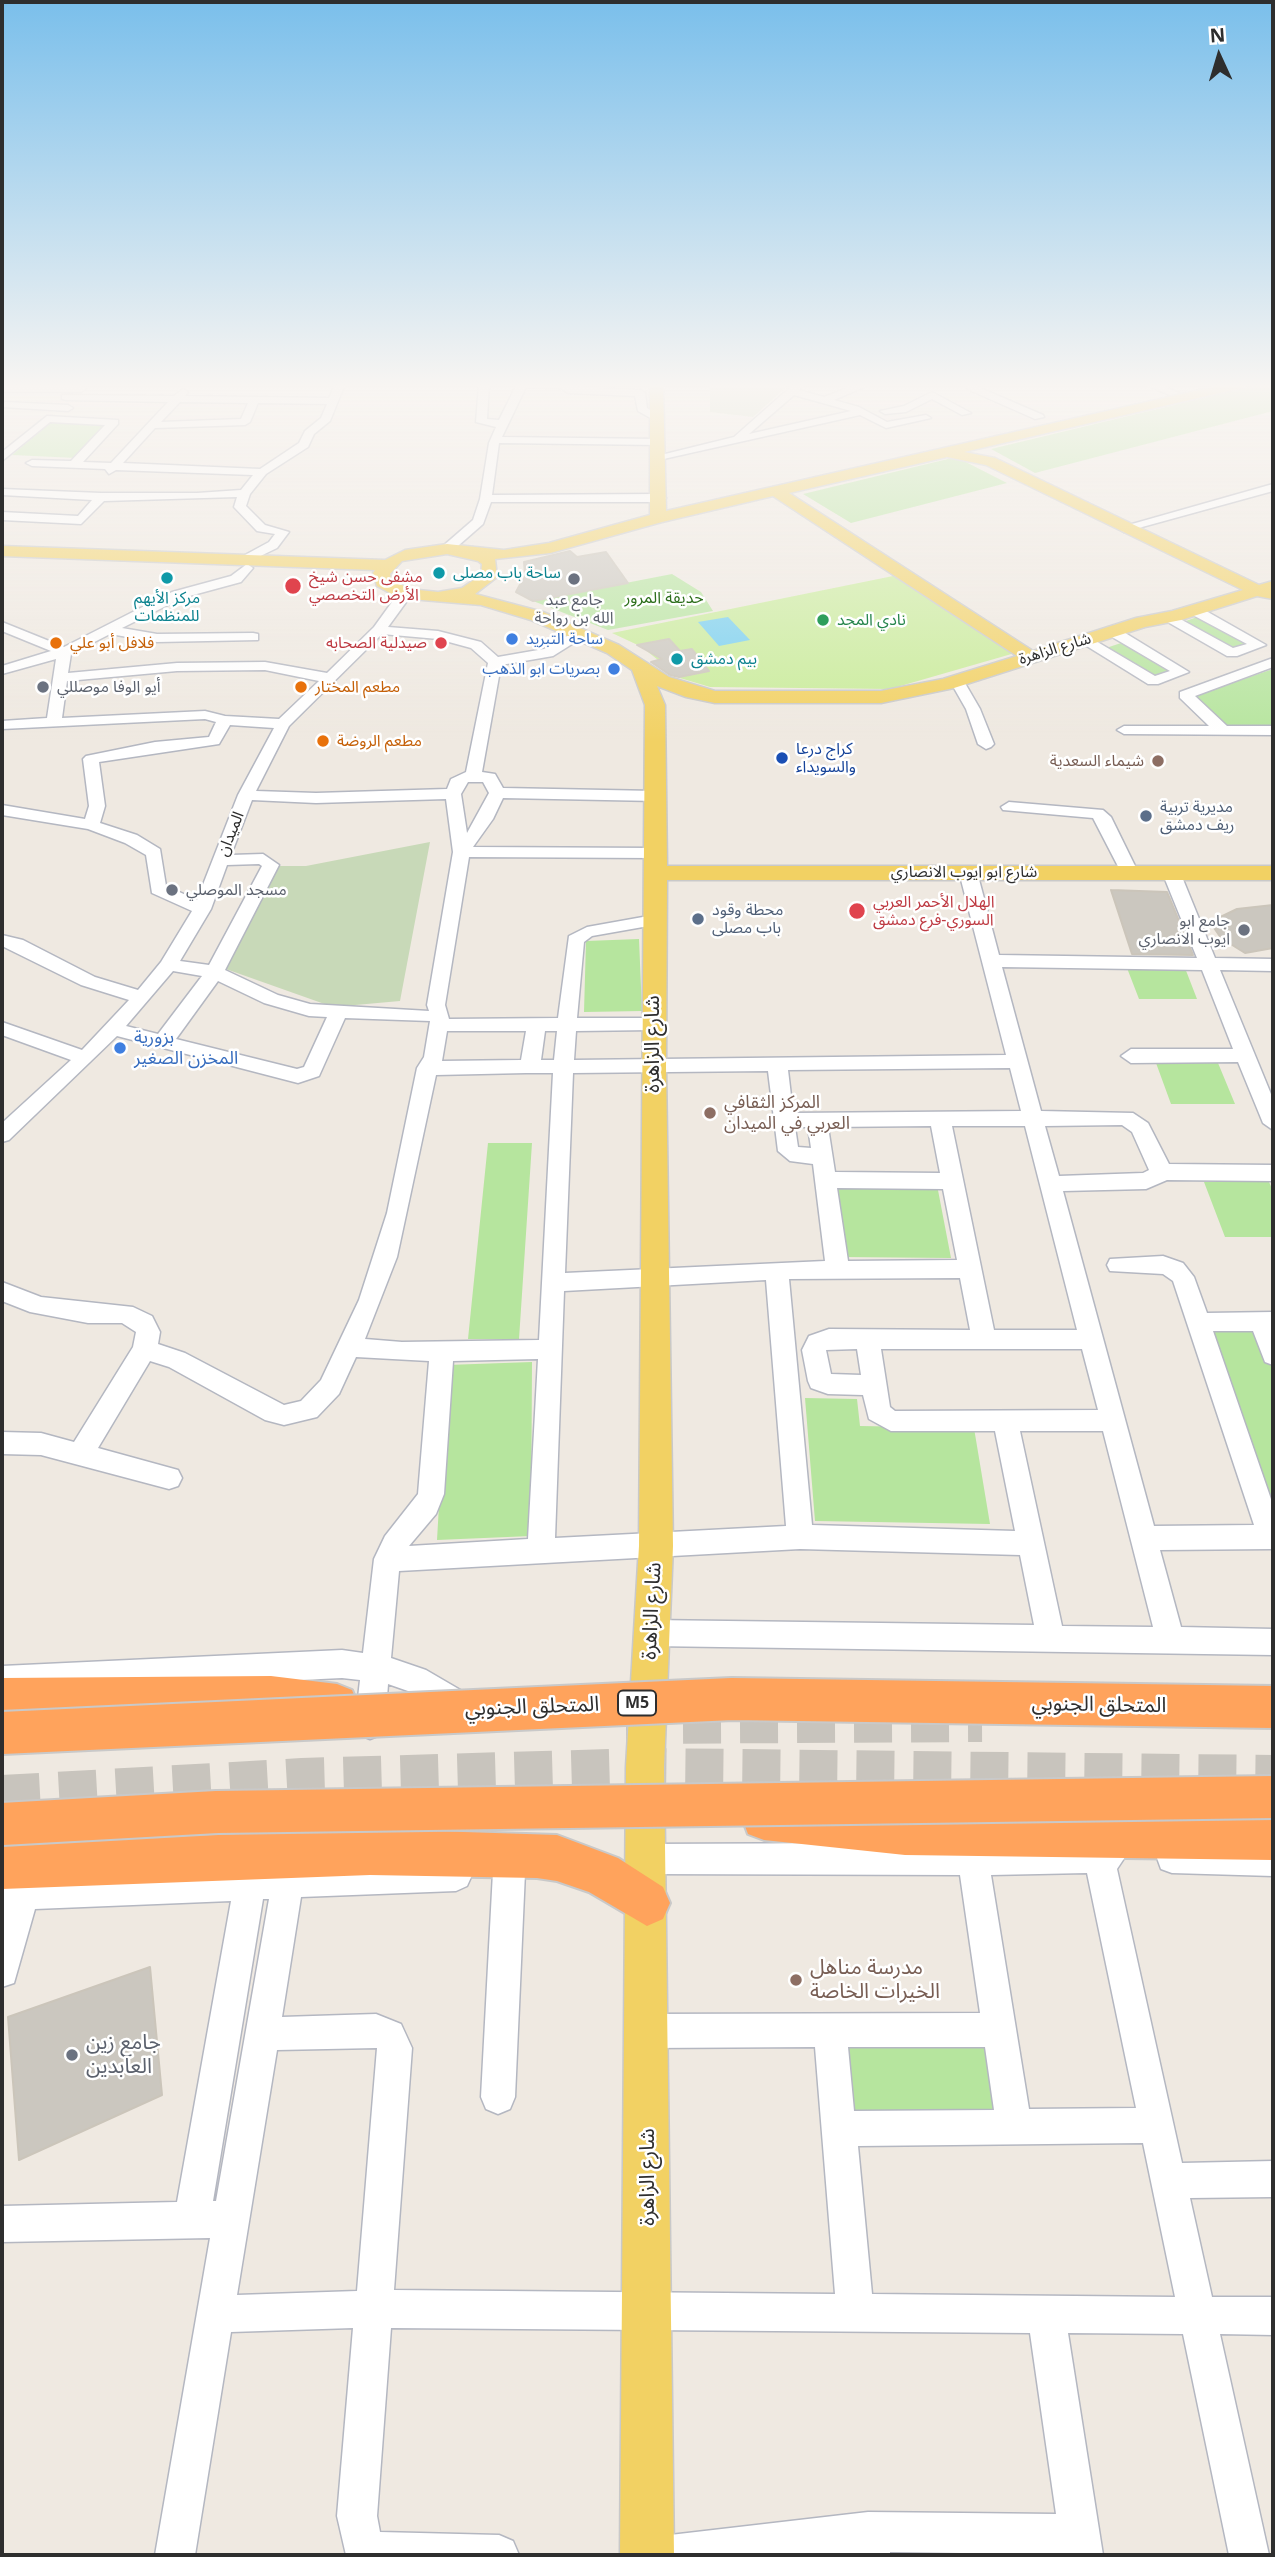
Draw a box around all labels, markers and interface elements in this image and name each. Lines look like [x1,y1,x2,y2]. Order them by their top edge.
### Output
north arrow [1184,21,1254,91]
text: N [1209,22,1226,49]
place label: ساحة باب مصلى [453,563,561,583]
marker: ساحة باب مصلى [431,565,447,581]
place label: مشفى حسن شيخ الأرض التخصصي [309,567,423,605]
marker: مركز الأيهم للمنظمات [159,570,175,586]
marker: جامع عبد الله بن رواحة [566,571,582,587]
marker: مشفى حسن شيخ الأرض التخصصي [283,576,303,596]
place label: مركز الأيهم للمنظمات [134,588,200,626]
park label: حديقة المرور [624,588,704,608]
place label: جامع عبد الله بن رواحة [535,590,613,628]
place label: نادي المجد [837,610,906,630]
marker: نادي المجد [815,612,831,628]
place label: ساحة التبريد [526,629,603,649]
street label: شارع الزاهرة [1017,629,1093,669]
marker: ساحة التبريد [504,631,520,647]
place label: فلافل أبو علي [70,633,154,653]
place label: صيدلية الصحابه [326,633,427,653]
marker: فلافل أبو علي [48,635,64,651]
marker: صيدلية الصحابه [433,635,449,651]
place label: بيم دمشق [691,649,757,669]
marker: بيم دمشق [669,651,685,667]
place label: بصريات ابو الذهب [482,659,600,679]
marker: بصريات ابو الذهب [606,661,622,677]
place label: أيو الوفا موصللي [57,677,161,697]
place label: مطعم المختار [315,677,400,697]
marker: أيو الوفا موصللي [35,679,51,695]
marker: مطعم المختار [293,679,309,695]
place label: مطعم الروضة [337,731,422,751]
marker: مطعم الروضة [315,733,331,749]
place label: كراج درعا والسويداء [796,739,856,777]
marker: كراج درعا والسويداء [774,750,790,766]
place label: شيماء السعدية [1050,751,1144,771]
marker: شيماء السعدية [1150,753,1166,769]
place label: مديرية تربية ريف دمشق [1160,797,1234,835]
marker: مديرية تربية ريف دمشق [1138,808,1154,824]
street label: الميدان [213,809,249,859]
street label: شارع ابو ايوب الانصاري [891,862,1037,882]
place label: مسجد الموصلي [186,880,287,900]
marker: مسجد الموصلي [164,882,180,898]
place label: الهلال الأحمر العربي السوري-فرع دمشق [873,892,994,930]
place label: محطة وقود باب مصلى [712,900,783,938]
marker: الهلال الأحمر العربي السوري-فرع دمشق [847,901,867,921]
marker: محطة وقود باب مصلى [690,911,706,927]
place label: جامع ابو ايوب الانصاري [1139,911,1230,949]
marker: جامع ابو ايوب الانصاري [1236,922,1252,938]
street label: شارع الزاهرة [640,995,666,1093]
place label: بزورية المخزن الصغير [134,1027,238,1070]
marker: بزورية المخزن الصغير [112,1040,128,1056]
place label: المركز الثقافي العربي في الميدان [724,1092,850,1134]
marker: المركز الثقافي العربي في الميدان [702,1105,718,1121]
street label: شارع الزاهرة [637,1562,667,1660]
road number: M5 [618,1690,656,1716]
street label: المتحلق الجنوبي [1031,1691,1167,1719]
street label: المتحلق الجنوبي [464,1692,600,1722]
place label: مدرسة مناهل الخيرات الخاصة [810,1955,940,2005]
marker: مدرسة مناهل الخيرات الخاصة [788,1972,804,1988]
place label: جامع زين العابدين [86,2030,161,2080]
marker: جامع زين العابدين [64,2047,80,2063]
street label: شارع الزاهرة [635,2128,661,2226]

